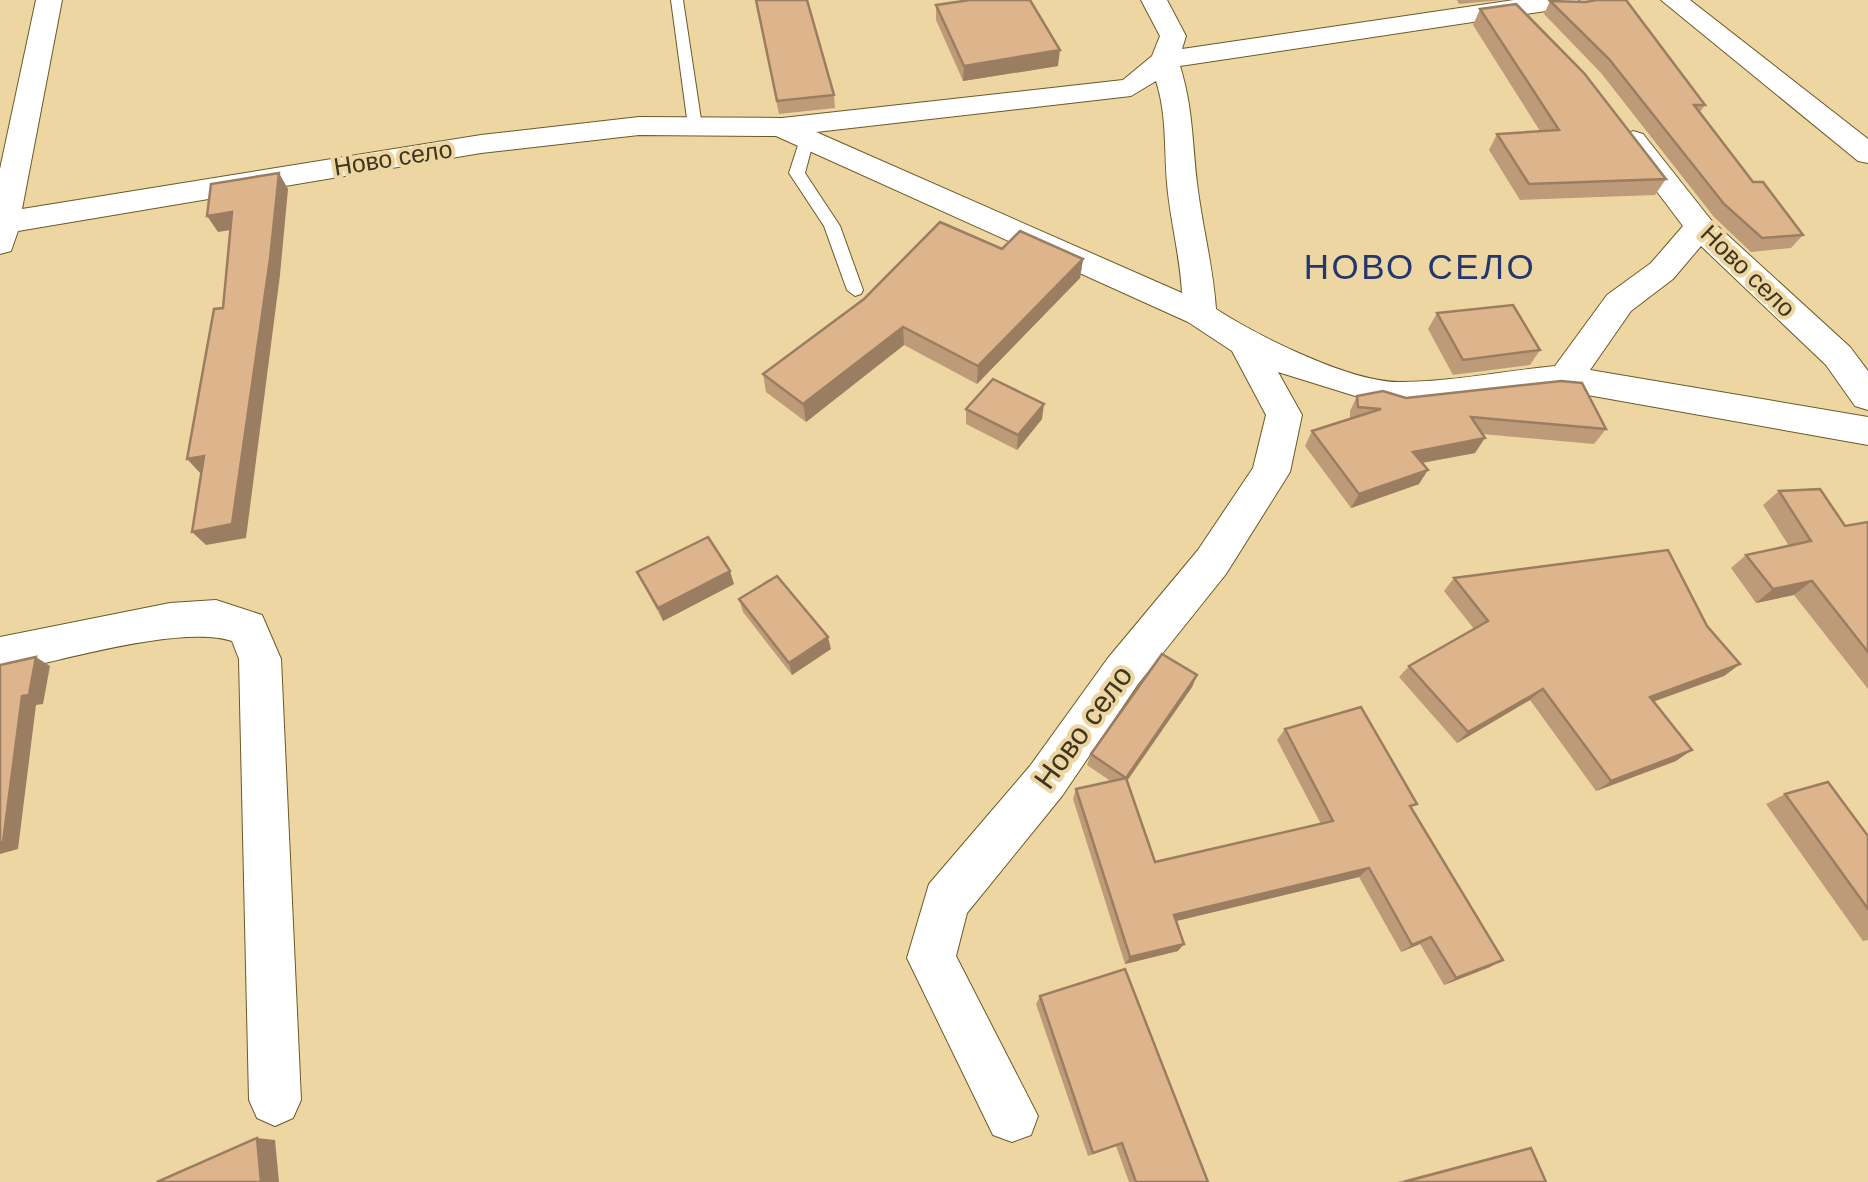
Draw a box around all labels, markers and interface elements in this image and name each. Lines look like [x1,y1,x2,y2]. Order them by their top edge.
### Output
street label: Ново село [331,132,455,184]
street label: Ново село [1693,218,1803,324]
district label: НОВО СЕЛО [1304,244,1536,290]
street label: Ново село [1025,657,1141,797]

